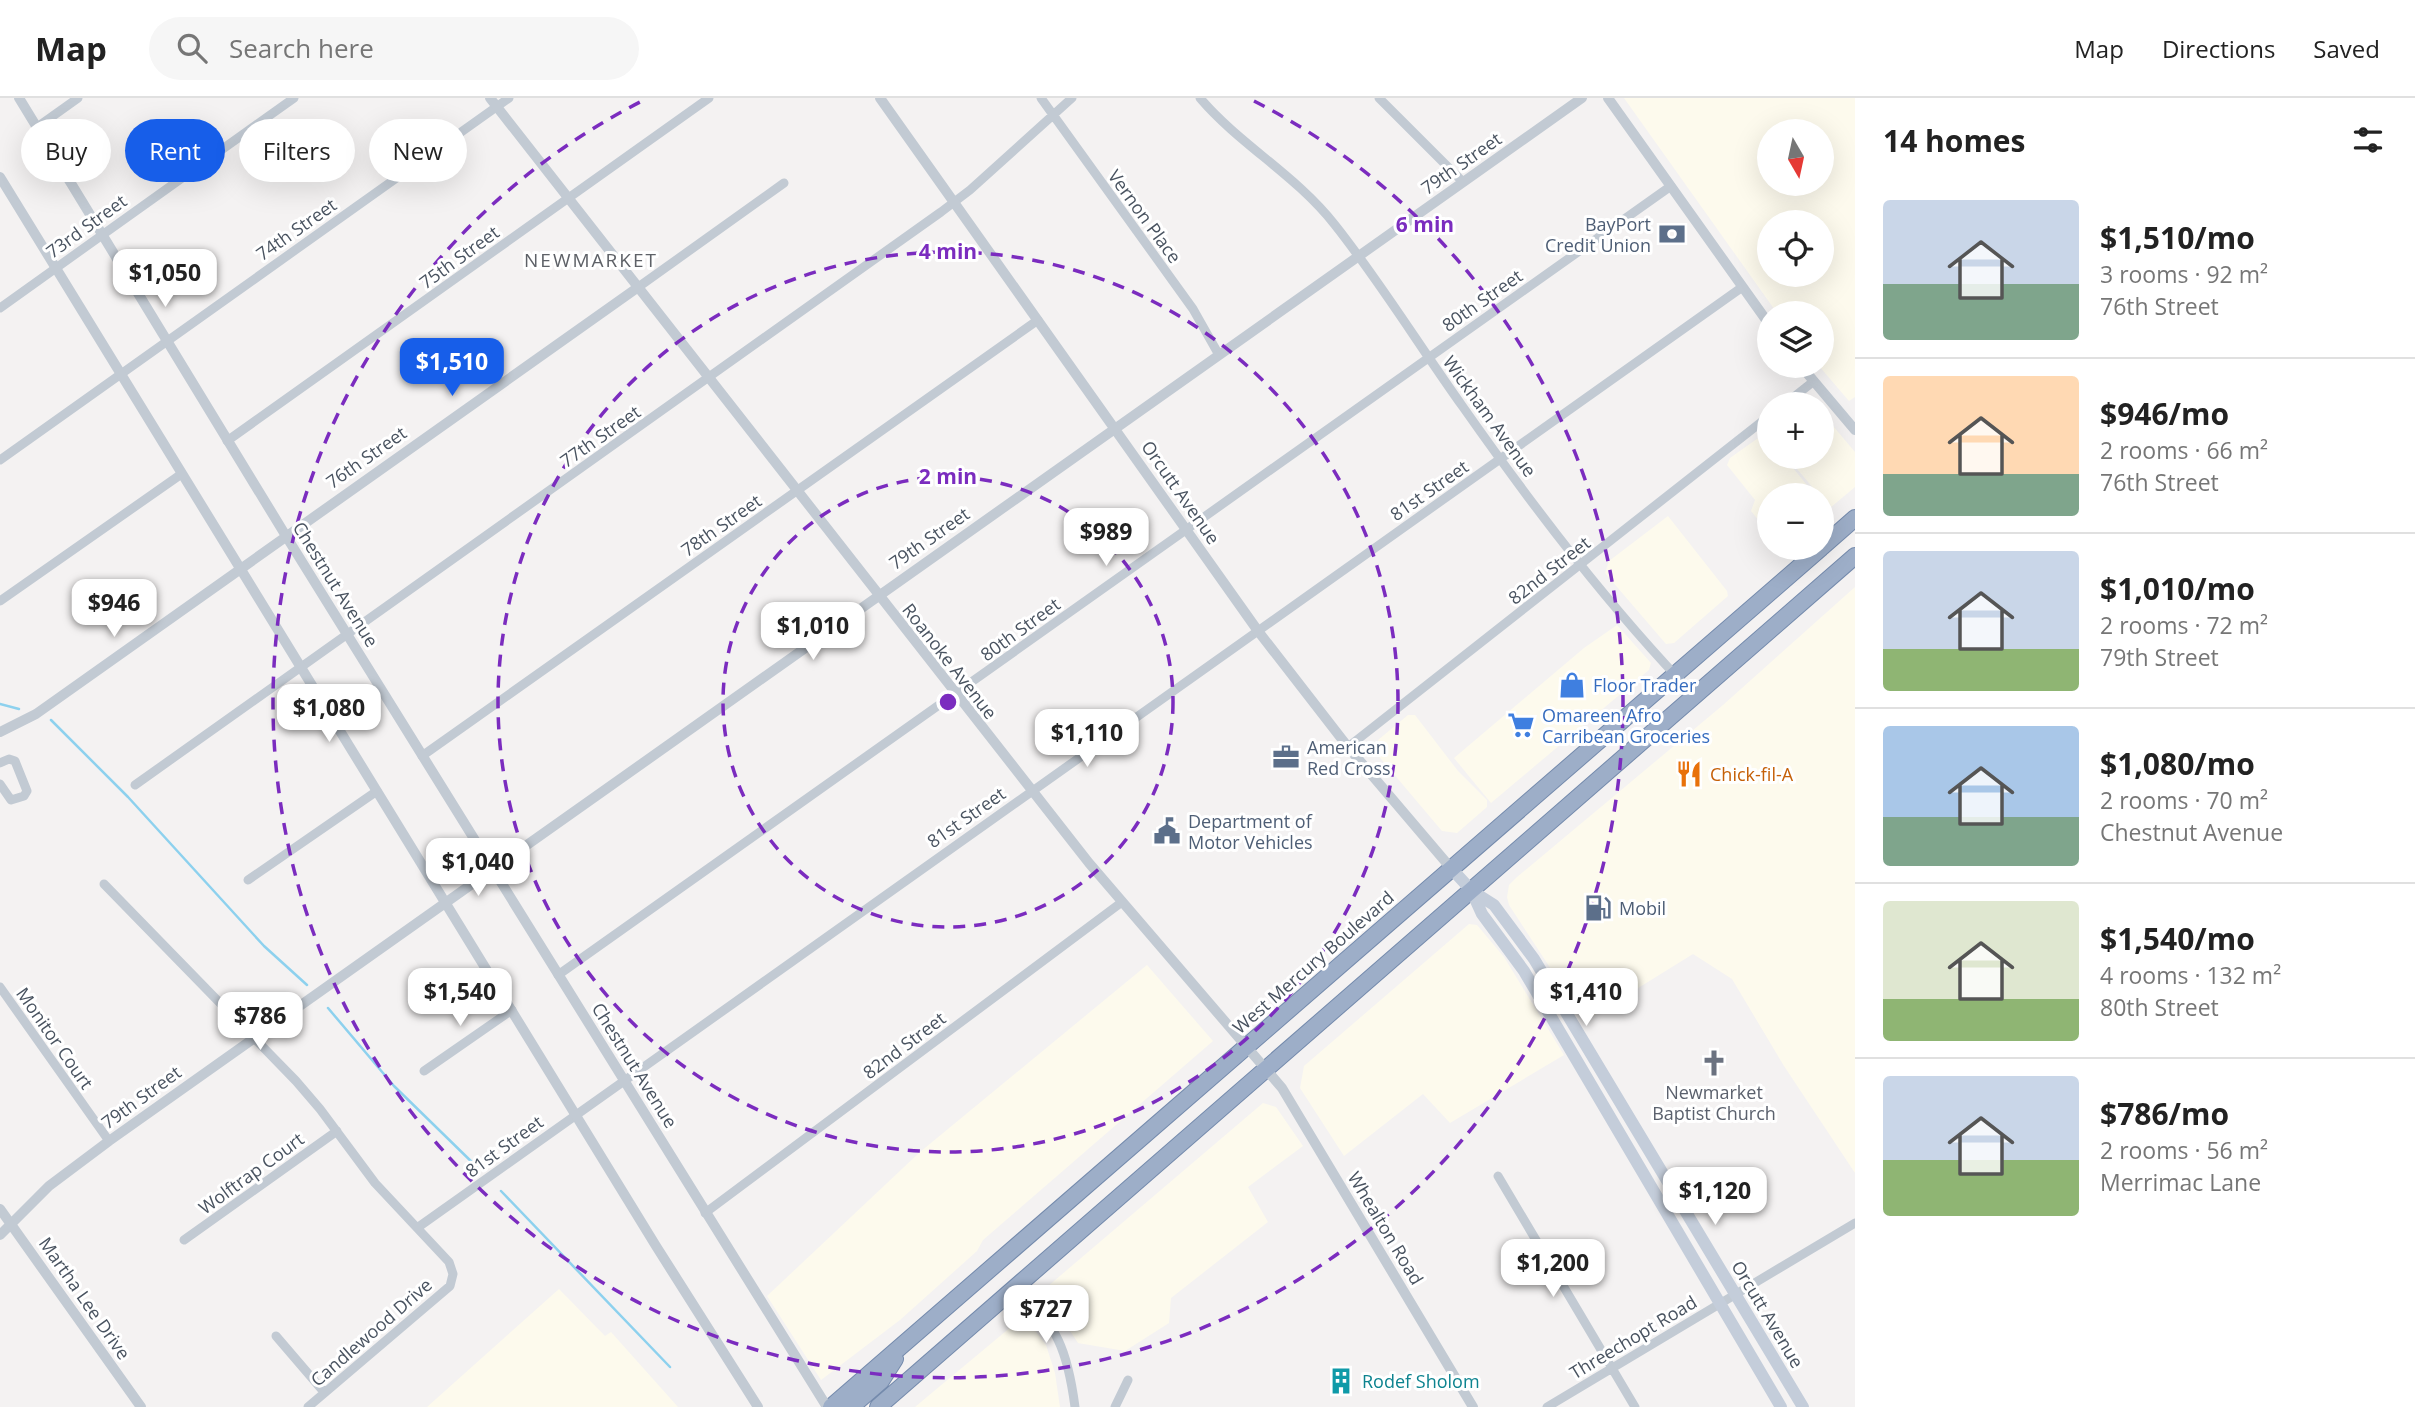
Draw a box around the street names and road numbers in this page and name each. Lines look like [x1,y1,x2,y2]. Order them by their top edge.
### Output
street label: 79th Street [1416,126,1506,200]
street label: Vernon Place [1103,164,1187,268]
street label: 73rd Street [41,189,131,263]
street label: 74th Street [251,192,341,266]
street label: 75th Street [414,220,504,294]
street label: 80th Street [1437,263,1527,337]
street label: Wickham Avenue [1438,351,1542,481]
street label: 77th Street [555,399,645,473]
street label: 76th Street [321,420,411,494]
street label: Orcutt Avenue [1136,435,1226,549]
street label: 81st Street [1385,454,1473,526]
street label: 78th Street [676,488,766,562]
street label: 79th Street [884,501,974,575]
street label: Chestnut Avenue [288,517,384,651]
street label: 82nd Street [1503,531,1595,609]
street label: 80th Street [975,592,1065,666]
street label: Roanoke Avenue [897,598,1003,724]
street label: 81st Street [922,781,1010,853]
street label: West Mercury Boulevard [1227,885,1399,1039]
street label: Monitor Court [11,982,99,1094]
street label: Chestnut Avenue [587,998,683,1132]
street label: 82nd Street [858,1006,950,1084]
street label: 79th Street [96,1060,186,1134]
street label: 81st Street [460,1110,548,1182]
street label: Wolftrap Court [194,1127,308,1219]
street label: Whealton Road [1343,1167,1429,1289]
street label: Martha Lee Drive [34,1232,136,1364]
street label: Orcutt Avenue [1727,1256,1809,1372]
street label: Candlewood Drive [305,1273,437,1391]
street label: Threechopt Road [1565,1290,1701,1384]

